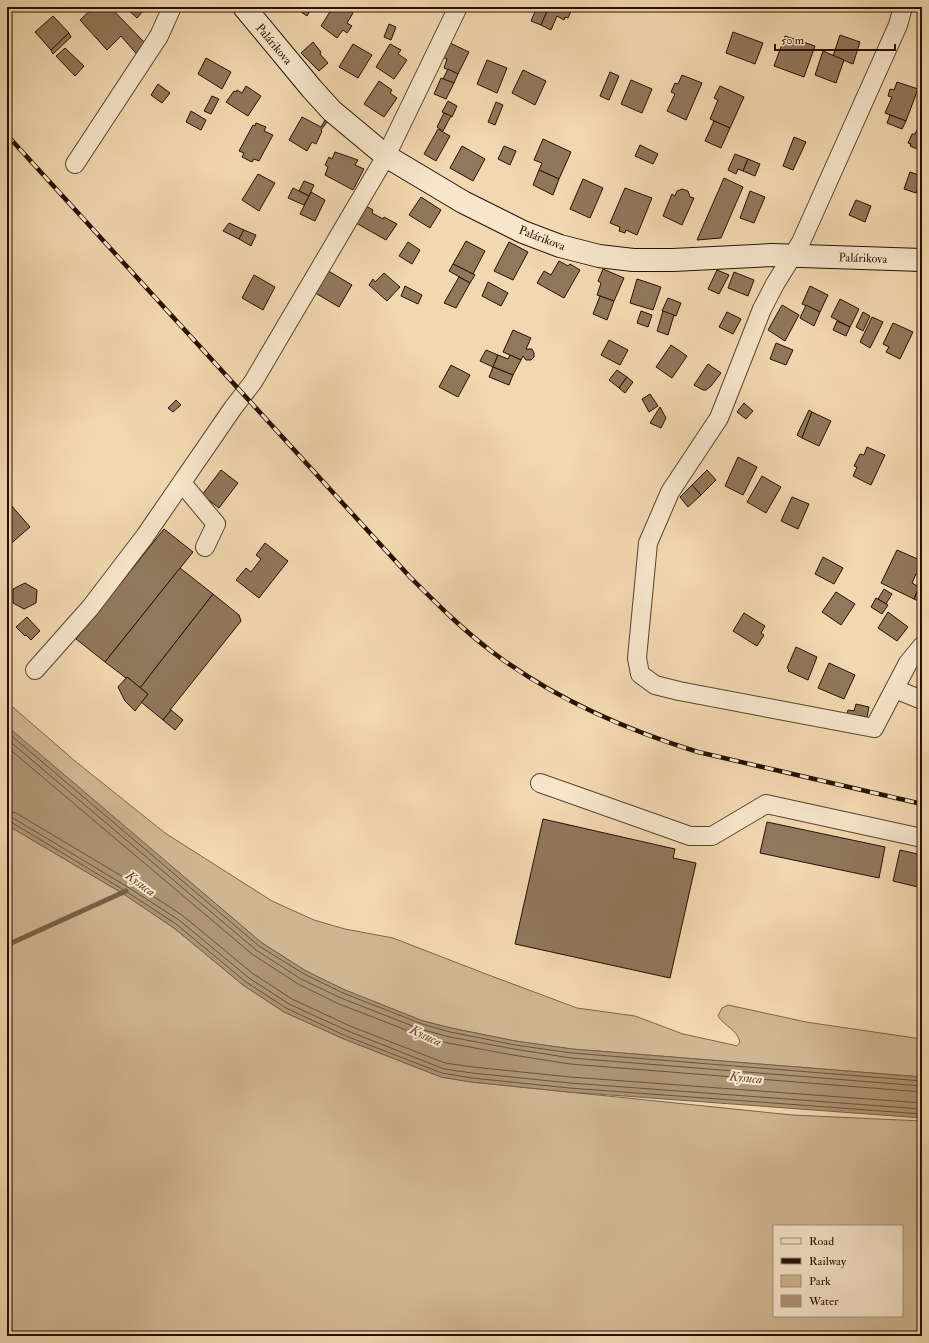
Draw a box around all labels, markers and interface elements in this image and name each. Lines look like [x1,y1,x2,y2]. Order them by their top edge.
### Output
street label: Palárikova [252,21,296,69]
scale bar [775,26,895,52]
text: 50 m [781,33,805,48]
street label: Palárikova [516,223,568,255]
street label: Palárikova [838,250,889,267]
water label: Kysuca [122,867,158,900]
water label: Kysuca [406,1021,444,1050]
water label: Kysuca [728,1068,763,1088]
legend [773,1225,903,1317]
text: Road [809,1234,834,1249]
text: Railway [809,1254,847,1269]
text: Park [809,1274,831,1289]
text: Water [808,1294,839,1309]

